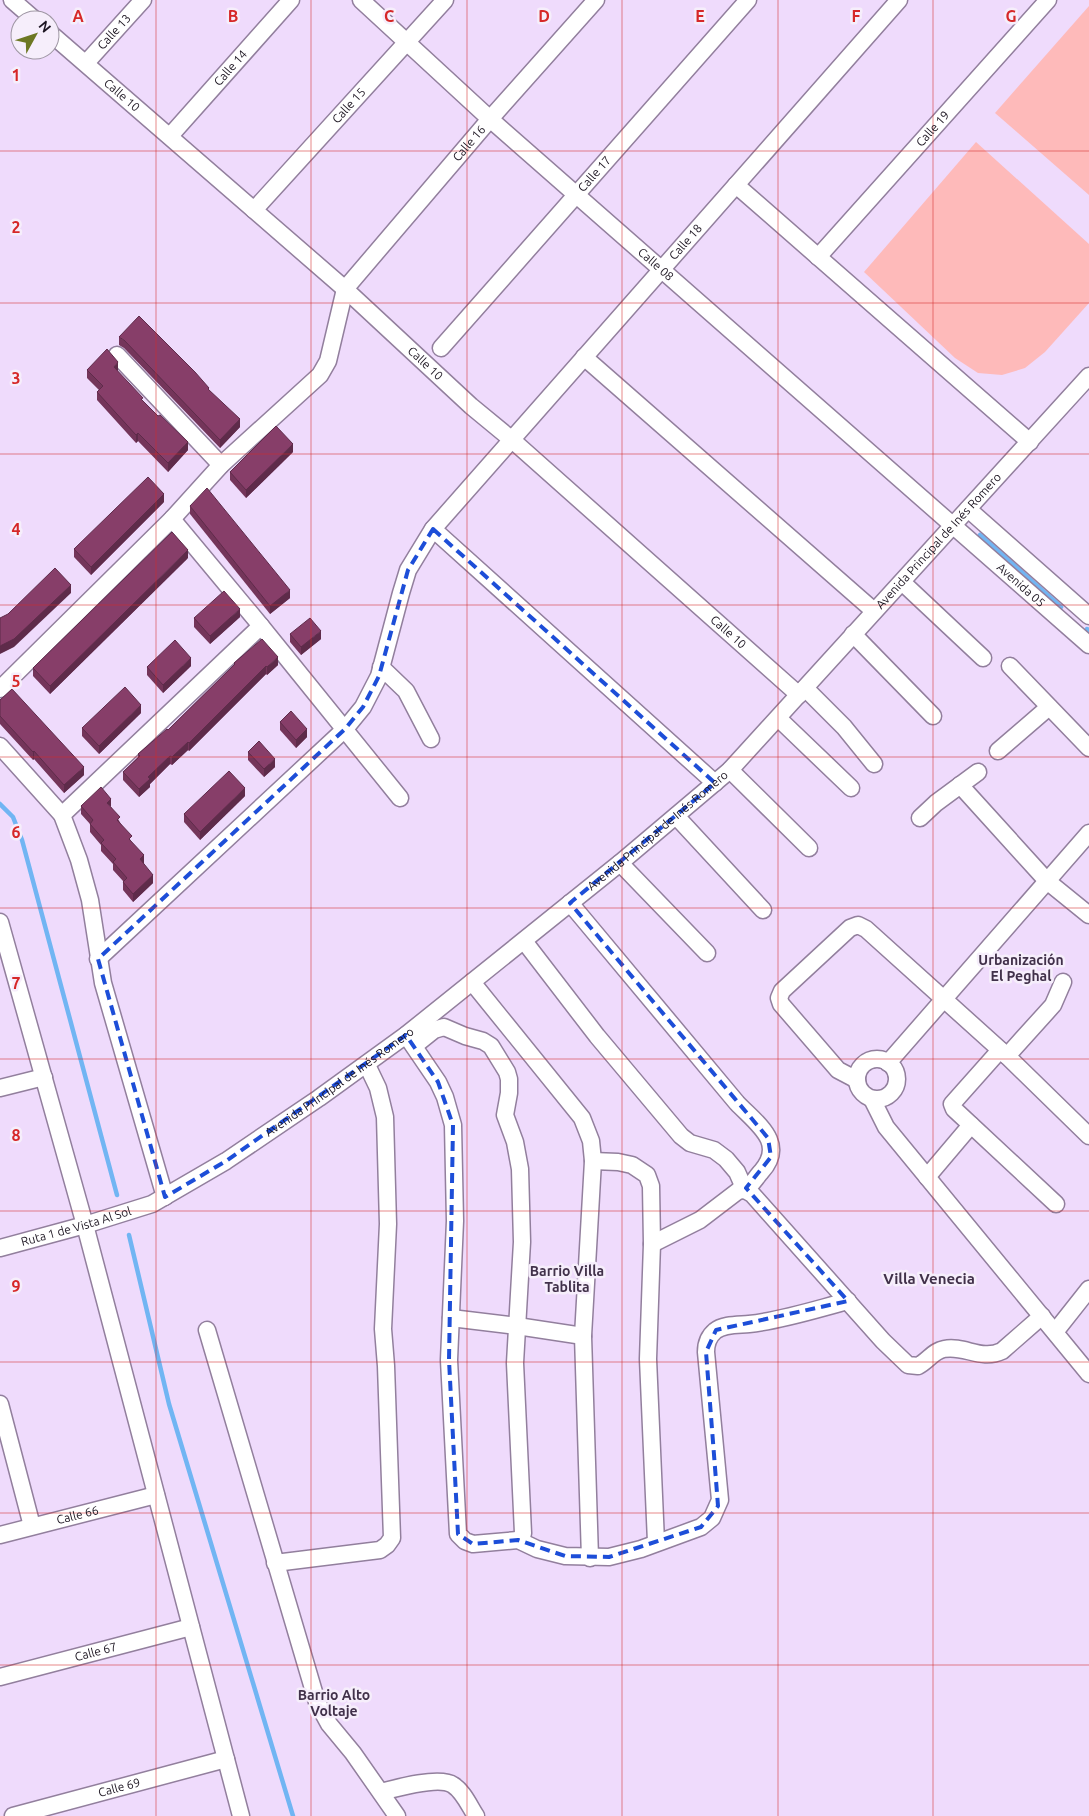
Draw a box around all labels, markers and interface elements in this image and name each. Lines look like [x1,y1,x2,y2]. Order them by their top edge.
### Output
text: A [72,7,84,25]
text: B [228,7,238,25]
text: C [384,7,394,25]
text: D [538,7,550,25]
text: E [695,7,705,25]
text: F [852,7,861,25]
text: G [1005,7,1017,25]
north arrow [10,10,60,60]
street label: Calle 13 [95,11,133,52]
text: N [35,17,54,36]
street label: Calle 14 [211,47,249,88]
text: 1 [11,66,21,84]
street label: Calle 10 [102,76,143,114]
street label: Calle 15 [329,85,368,126]
street label: Calle 19 [913,108,951,149]
street label: Calle 16 [450,122,488,164]
street label: Calle 17 [575,153,613,194]
text: 2 [11,218,21,236]
street label: Calle 18 [666,221,704,262]
street label: Calle 08 [636,245,677,283]
street label: Calle 10 [405,344,446,383]
text: 3 [11,369,21,387]
street label: Avenida Principal de Inés Romero [873,470,1003,611]
text: 4 [11,520,21,538]
street label: Avenida 05 [995,560,1048,609]
street label: Calle 10 [708,613,749,651]
text: 5 [11,672,21,690]
street label: Avenida Principal de Inés Romero [585,768,730,893]
text: 6 [11,823,21,841]
district label: Urbanización El Peghal [978,952,1064,984]
text: 7 [11,974,21,992]
street label: Avenida Principal de Inés Romero [262,1025,416,1139]
text: 8 [11,1126,21,1144]
street label: Ruta 1 de Vista Al Sol [19,1204,132,1248]
district label: Barrio Villa Tablita [530,1263,604,1295]
district label: Villa Venecia [883,1270,975,1287]
text: 9 [11,1277,21,1295]
street label: Calle 66 [55,1503,100,1526]
street label: Calle 67 [73,1640,118,1663]
district label: Barrio Alto Voltaje [298,1687,370,1719]
street label: Calle 69 [97,1775,141,1799]

